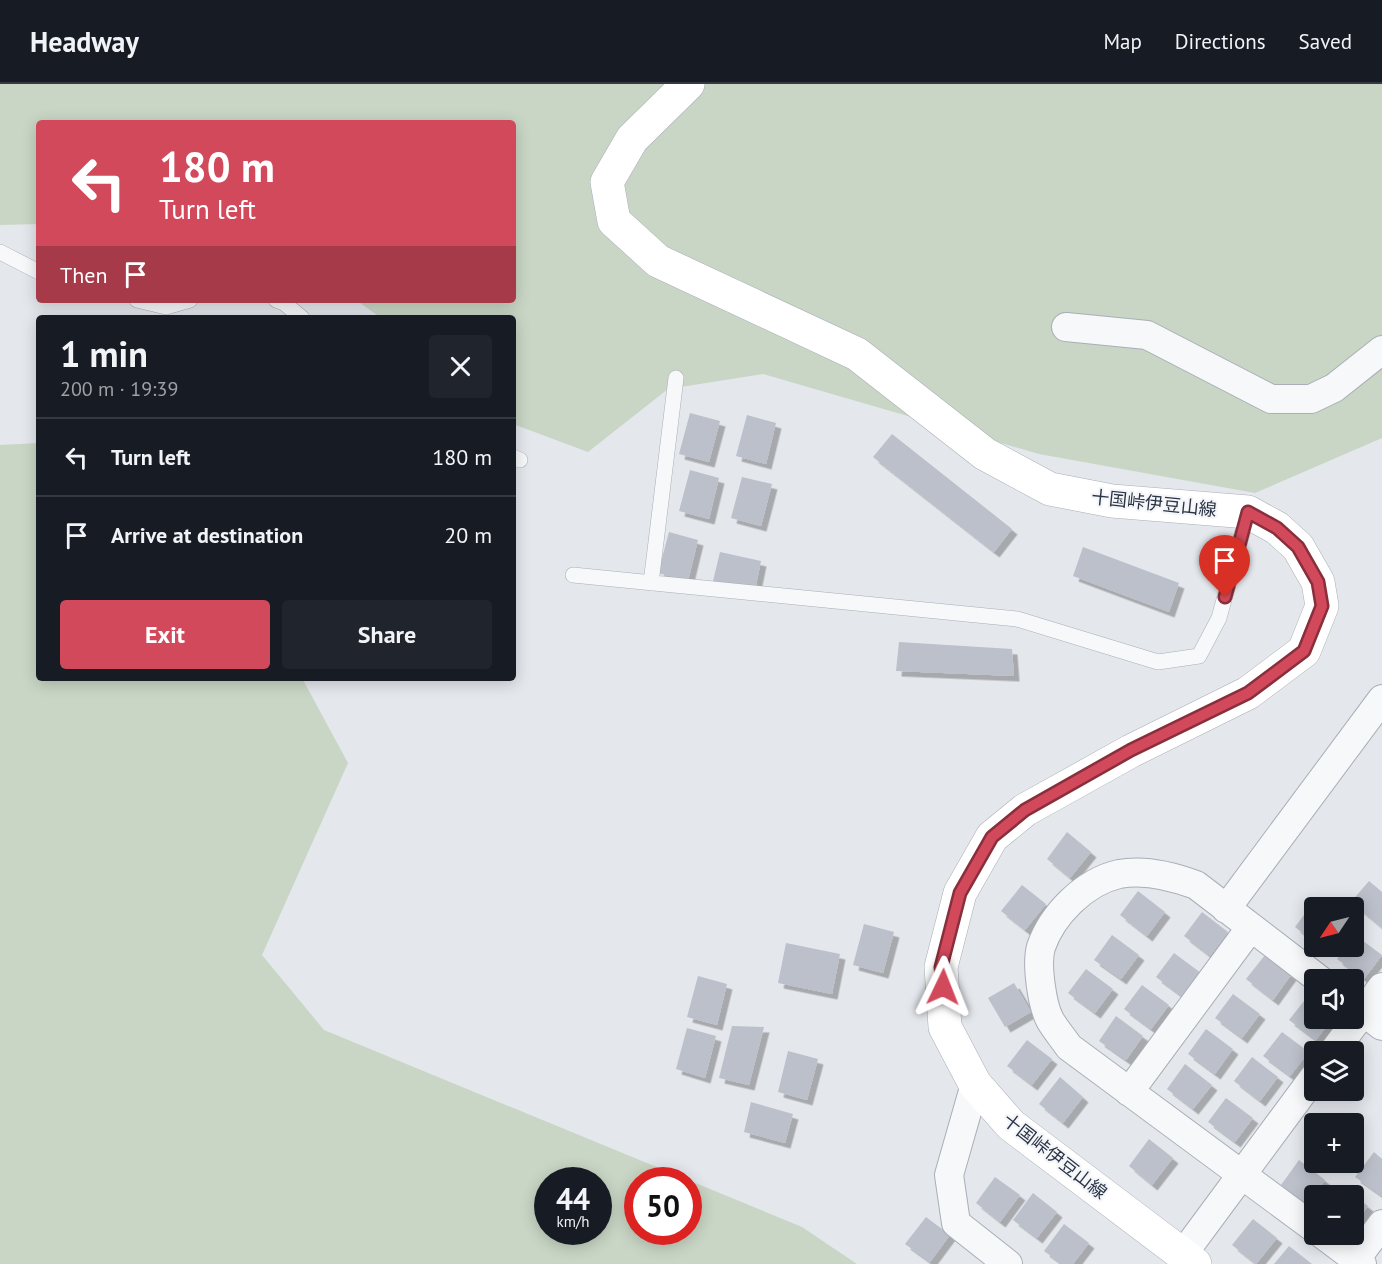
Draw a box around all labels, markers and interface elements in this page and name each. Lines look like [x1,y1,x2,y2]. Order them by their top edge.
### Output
text: Headway [30,23,139,60]
text: Map [1103,28,1142,55]
text: Directions [1175,28,1266,55]
text: Saved [1299,28,1352,55]
text: 180 m [159,139,275,194]
icon: left [60,144,138,222]
text: Turn left [159,192,256,226]
icon: arrive [119,258,152,291]
text: Then [60,261,107,289]
text: 1 min [60,330,148,377]
button: close [429,335,492,398]
text: 200 m · 19:39 [60,376,178,402]
icon: left [60,441,93,474]
text: Turn left [111,443,191,471]
text: 180 m [432,443,492,471]
street label: 十国峠伊豆山線 [1090,485,1218,521]
icon: arrive [60,519,93,552]
text: Arrive at destination [111,521,303,549]
text: 20 m [444,521,492,549]
pin [1199,535,1250,597]
icon: arrive [1208,544,1241,577]
button: Exit [60,600,270,669]
button: Share [282,600,492,669]
north arrow [1304,897,1364,957]
map controls [1304,897,1364,1245]
position arrow [911,955,975,1019]
button: sound [1304,969,1364,1029]
button: layers [1304,1041,1364,1101]
street label: 十国峠伊豆山線 [998,1108,1112,1204]
button: + [1304,1113,1364,1173]
speed limit sign: 50 [624,1167,702,1245]
text: 44 [556,1179,590,1218]
button: − [1304,1185,1364,1245]
text: km/h [557,1212,589,1231]

